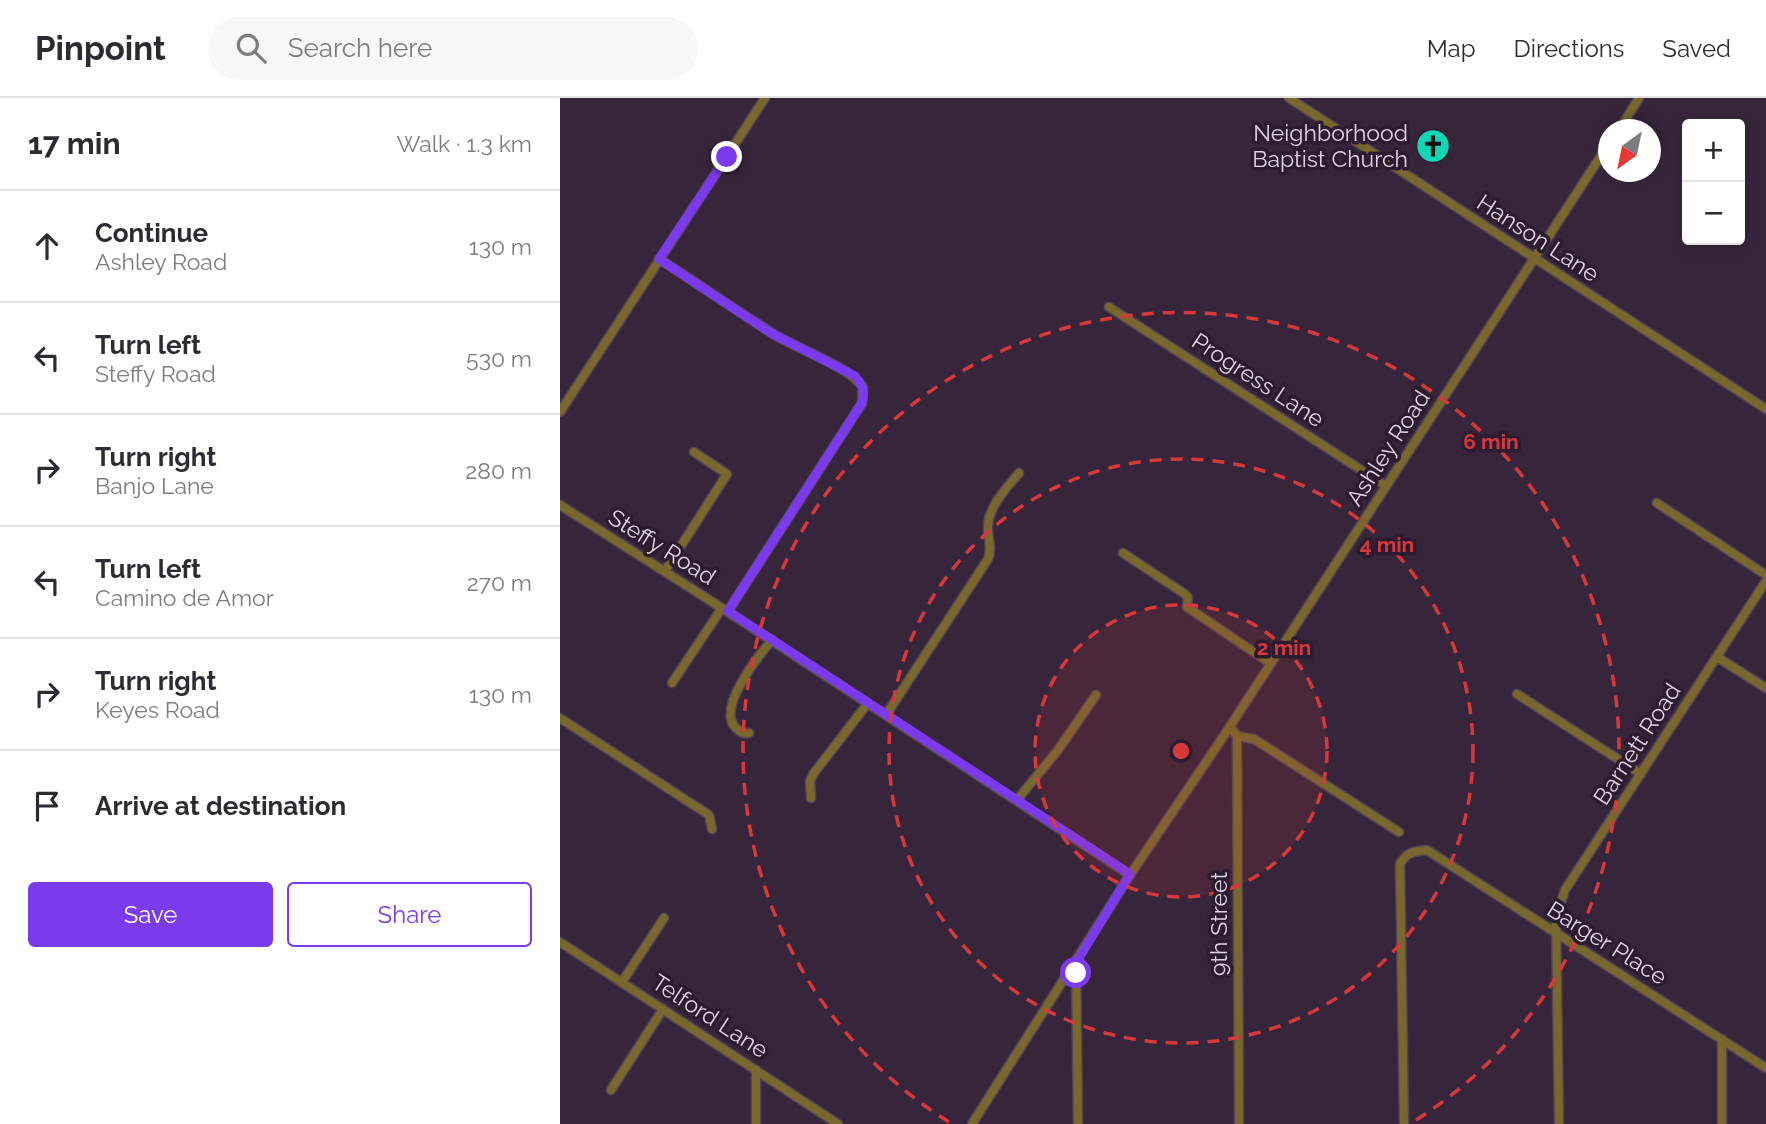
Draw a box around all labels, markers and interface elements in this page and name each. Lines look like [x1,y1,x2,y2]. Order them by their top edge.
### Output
search box [208,17,698,80]
text: Pinpoint [35,29,166,68]
icon: search [232,29,270,67]
text: Search here [288,33,432,63]
text: Map [1427,34,1476,63]
text: Directions [1514,34,1624,63]
text: Saved [1662,34,1731,63]
place label: Neighborhood Baptist Church [1252,119,1408,172]
north arrow [1598,119,1661,182]
map controls [1682,119,1745,245]
button: + [1682,119,1745,182]
text: 17 min [28,126,121,161]
church icon: Neighborhood Baptist Church [1414,127,1452,165]
text: Walk · 1.3 km [396,130,532,157]
route end [711,141,742,172]
button: − [1682,182,1745,245]
street label: Hanson Lane [1472,188,1604,287]
text: Continue [95,218,208,248]
icon: ahead [28,227,66,265]
text: 130 m [469,233,532,260]
text: Ashley Road [95,248,227,275]
street label: Progress Lane [1187,327,1329,432]
text: Turn left [95,330,201,360]
icon: left [28,339,66,377]
text: 530 m [466,345,532,372]
text: Steffy Road [95,360,216,387]
street label: Ashley Road [1340,385,1435,511]
text: 6 min [1463,429,1519,454]
text: Turn right [95,442,216,472]
icon: right [28,451,66,489]
text: 280 m [465,457,532,484]
text: Banjo Lane [95,472,214,499]
street label: Steffy Road [604,503,721,590]
text: 4 min [1360,532,1414,557]
text: Turn left [95,554,201,584]
icon: left [28,563,66,601]
text: 270 m [467,569,532,596]
text: Camino de Amor [95,584,274,611]
text: 2 min [1257,635,1311,660]
text: Turn right [95,666,216,696]
icon: right [28,675,66,713]
street label: Barnett Road [1587,678,1686,809]
text: 130 m [469,681,532,708]
text: Keyes Road [95,696,220,723]
centre of rings [1169,739,1193,763]
icon: arrive [28,787,66,825]
text: Arrive at destination [95,791,346,821]
street label: 9th Street [1205,872,1232,976]
button: Save [28,882,273,947]
button: Share [287,882,532,947]
street label: Barger Place [1543,895,1672,990]
route start [1060,957,1091,988]
street label: Telford Lane [647,968,773,1063]

